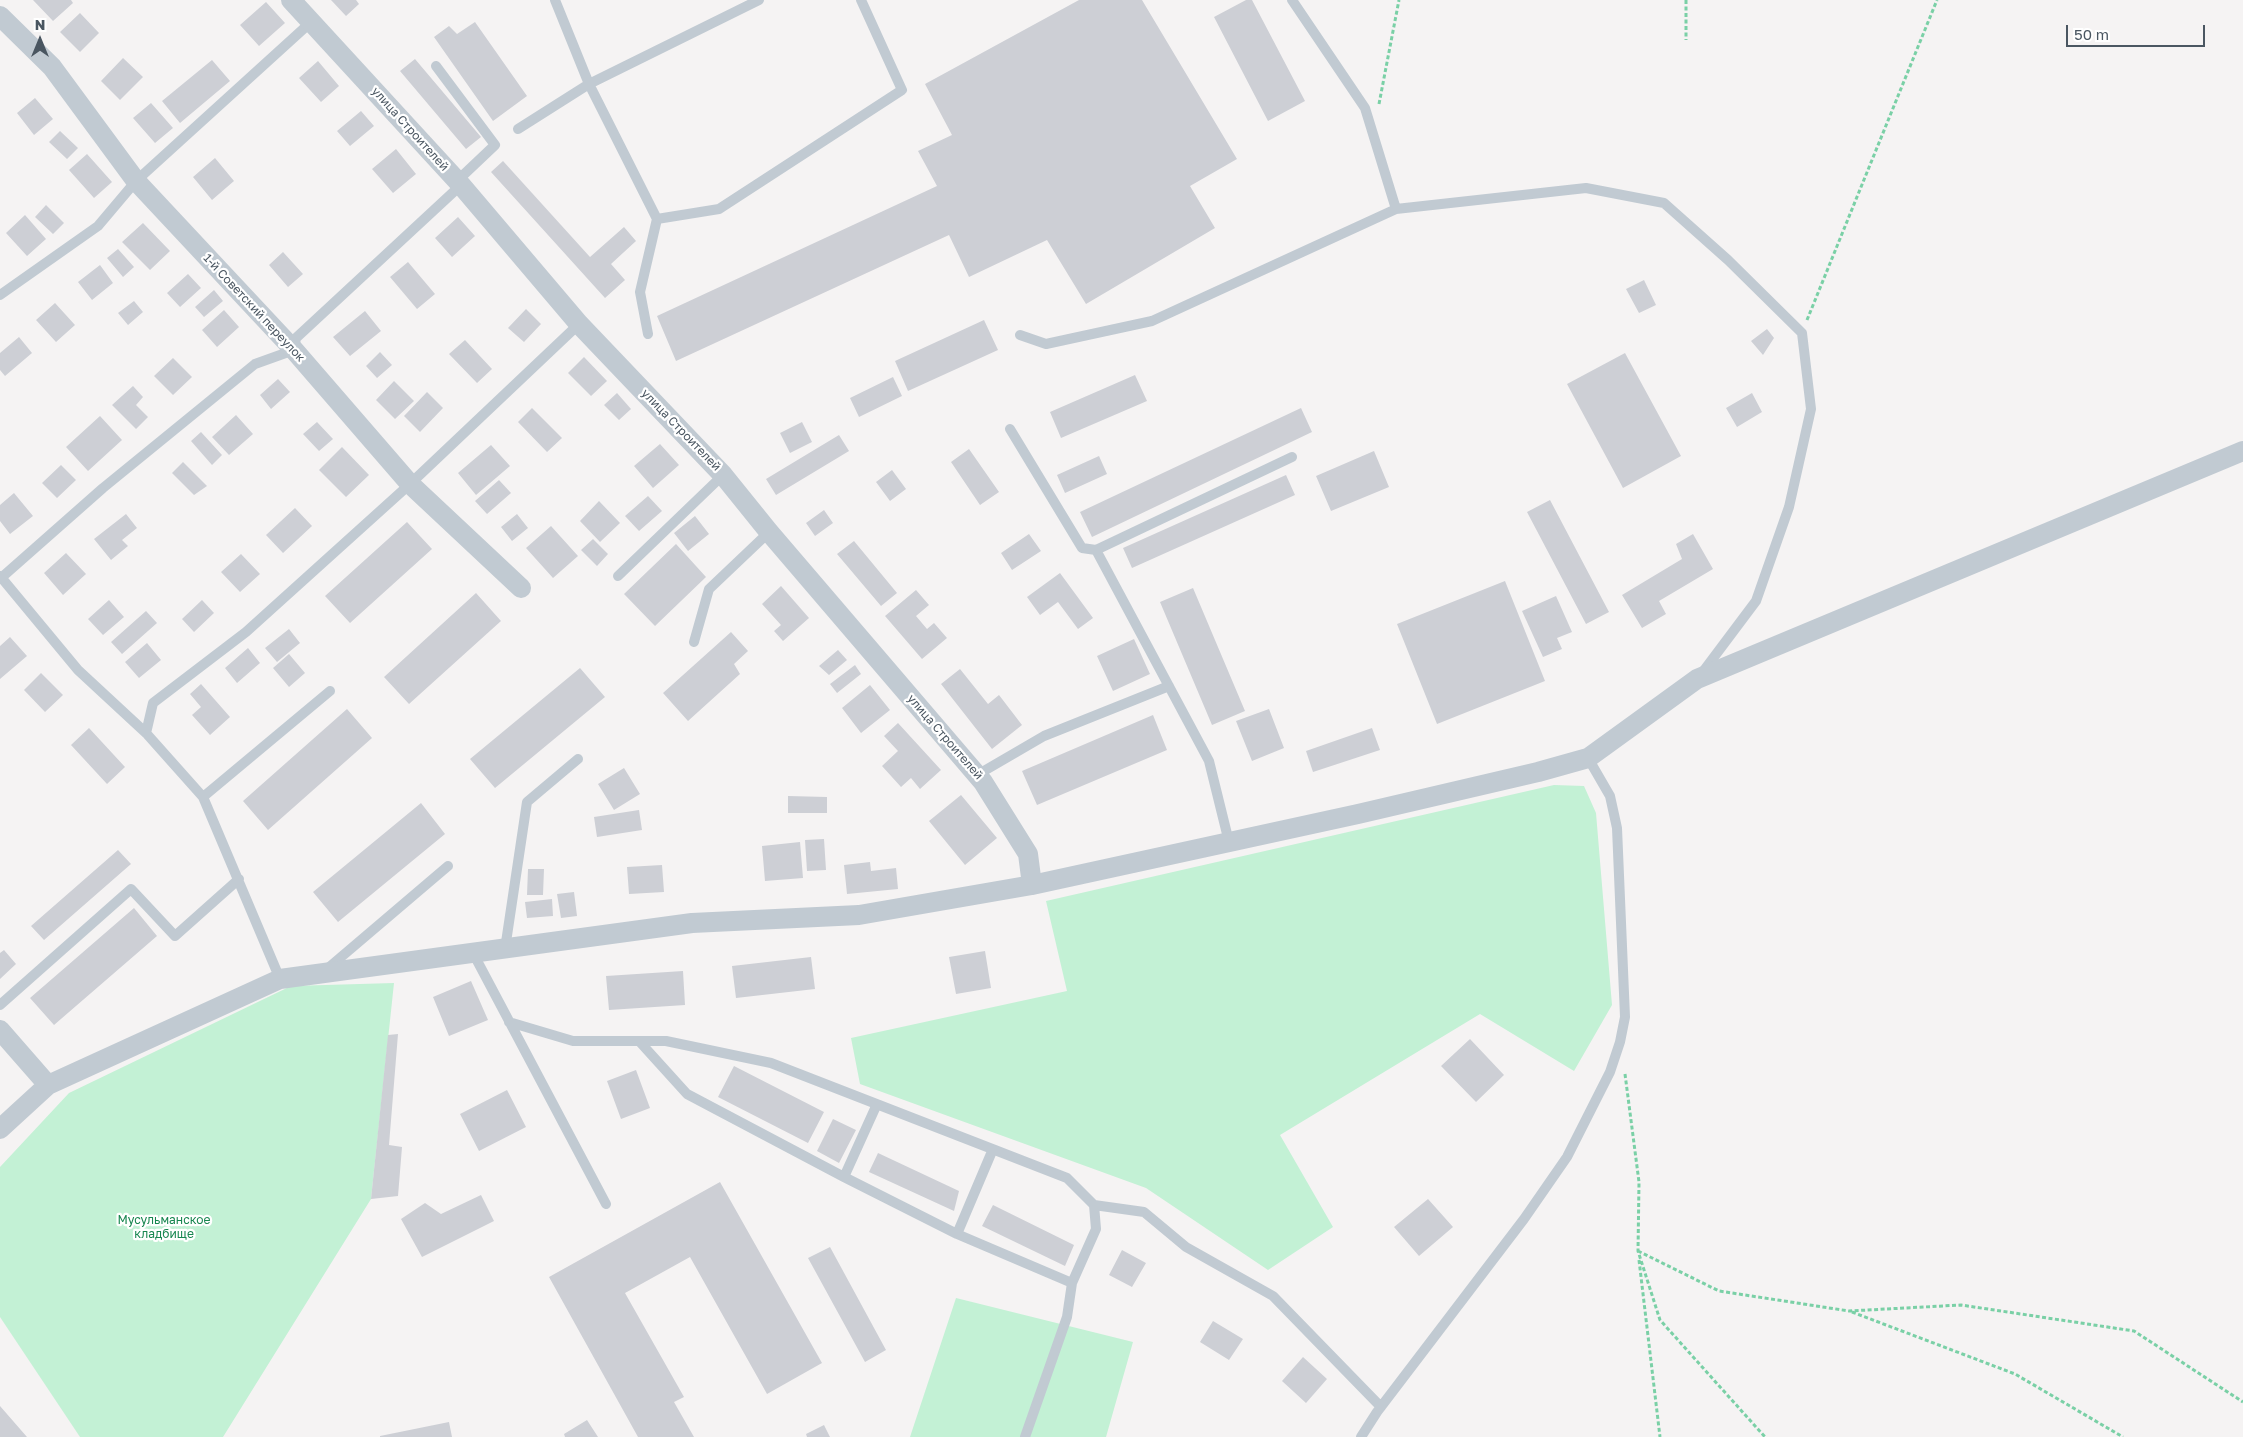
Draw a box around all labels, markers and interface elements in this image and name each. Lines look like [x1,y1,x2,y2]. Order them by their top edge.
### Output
north arrow [15,15,65,65]
scale bar [2068,15,2207,47]
text: N [35,16,45,33]
text: 50 m [2074,25,2109,43]
street label: улица Строителей [369,84,451,174]
street label: 1-й Советский переулок [200,251,308,365]
street label: улица Строителей [638,386,724,474]
street label: улица Строителей [904,692,986,782]
park label: Мусульманское кладбище [118,1213,210,1241]

